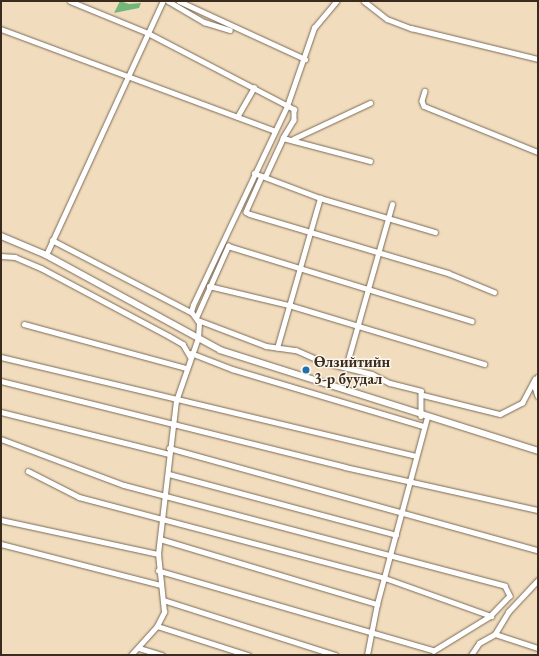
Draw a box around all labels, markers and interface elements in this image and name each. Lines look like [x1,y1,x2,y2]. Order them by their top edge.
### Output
place label: Өлзийтийн 3-р буудал [314,352,390,387]
marker: Өлзийтийн 3-р буудал [301,365,311,375]

